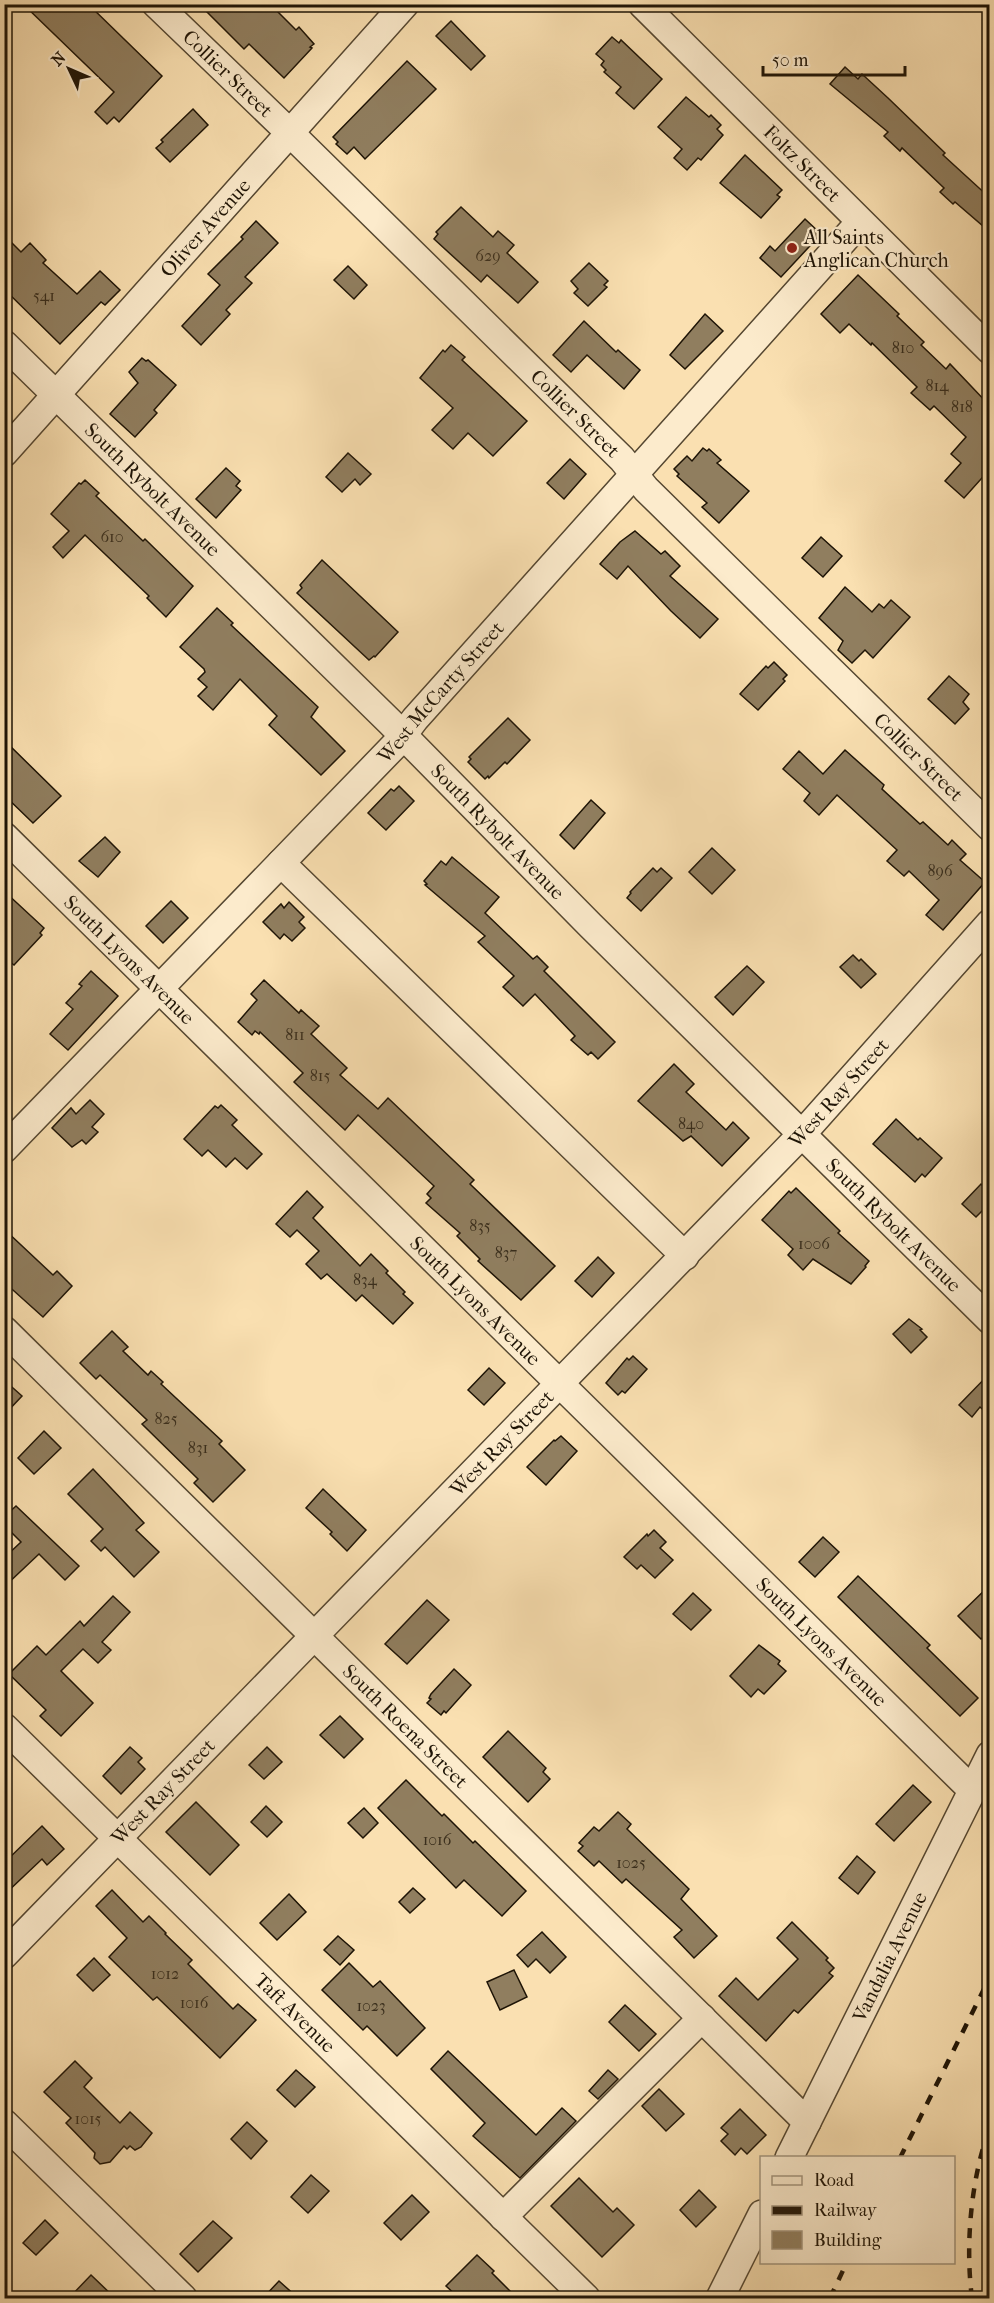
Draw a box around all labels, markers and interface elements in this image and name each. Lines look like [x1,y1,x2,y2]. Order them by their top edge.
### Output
street label: Collier Street [178,25,277,122]
north arrow [39,39,99,99]
scale bar [763,39,906,77]
text: N [48,47,70,70]
text: 50 m [772,50,809,71]
street label: Foltz Street [759,121,845,207]
street label: Oliver Avenue [156,174,255,282]
place label: All Saints Anglican Church [803,226,949,272]
marker: All Saints Anglican Church [785,241,799,255]
house number: 629 [475,246,501,265]
house number: 541 [33,286,55,305]
house number: 810 [892,338,914,357]
street label: Collier Street [526,365,624,462]
house number: 814 [925,376,949,395]
house number: 818 [951,397,973,416]
street label: South Rybolt Avenue [80,418,225,561]
house number: 610 [100,527,124,546]
street label: West McCarty Street [372,617,509,769]
street label: Collier Street [869,708,968,806]
street label: South Rybolt Avenue [426,759,569,904]
house number: 896 [927,861,953,880]
street label: South Lyons Avenue [59,891,199,1029]
house number: 811 [285,1025,305,1044]
street label: West Ray Street [783,1034,894,1153]
house number: 815 [310,1066,330,1085]
house number: 840 [678,1114,704,1133]
street label: South Rybolt Avenue [821,1154,966,1297]
house number: 835 [469,1216,491,1235]
street label: South Lyons Avenue [405,1232,545,1370]
house number: 1006 [798,1234,830,1253]
house number: 837 [495,1243,517,1262]
house number: 834 [353,1270,378,1289]
street label: West Ray Street [445,1386,559,1502]
house number: 825 [154,1409,178,1428]
house number: 831 [188,1438,208,1457]
street label: South Lyons Avenue [751,1573,891,1712]
street label: South Roena Street [338,1660,473,1793]
street label: West Ray Street [106,1734,220,1850]
house number: 1016 [423,1830,452,1849]
house number: 1025 [616,1853,646,1872]
street label: Vandalia Avenue [847,1888,932,2027]
house number: 1012 [151,1964,179,1983]
street label: Taft Avenue [250,1969,340,2058]
house number: 1016 [180,1993,209,2012]
house number: 1023 [356,1996,386,2015]
house number: 1015 [75,2109,102,2128]
legend [760,2156,955,2264]
text: Road [814,2170,854,2191]
text: Railway [814,2200,878,2221]
text: Building [814,2230,882,2251]

